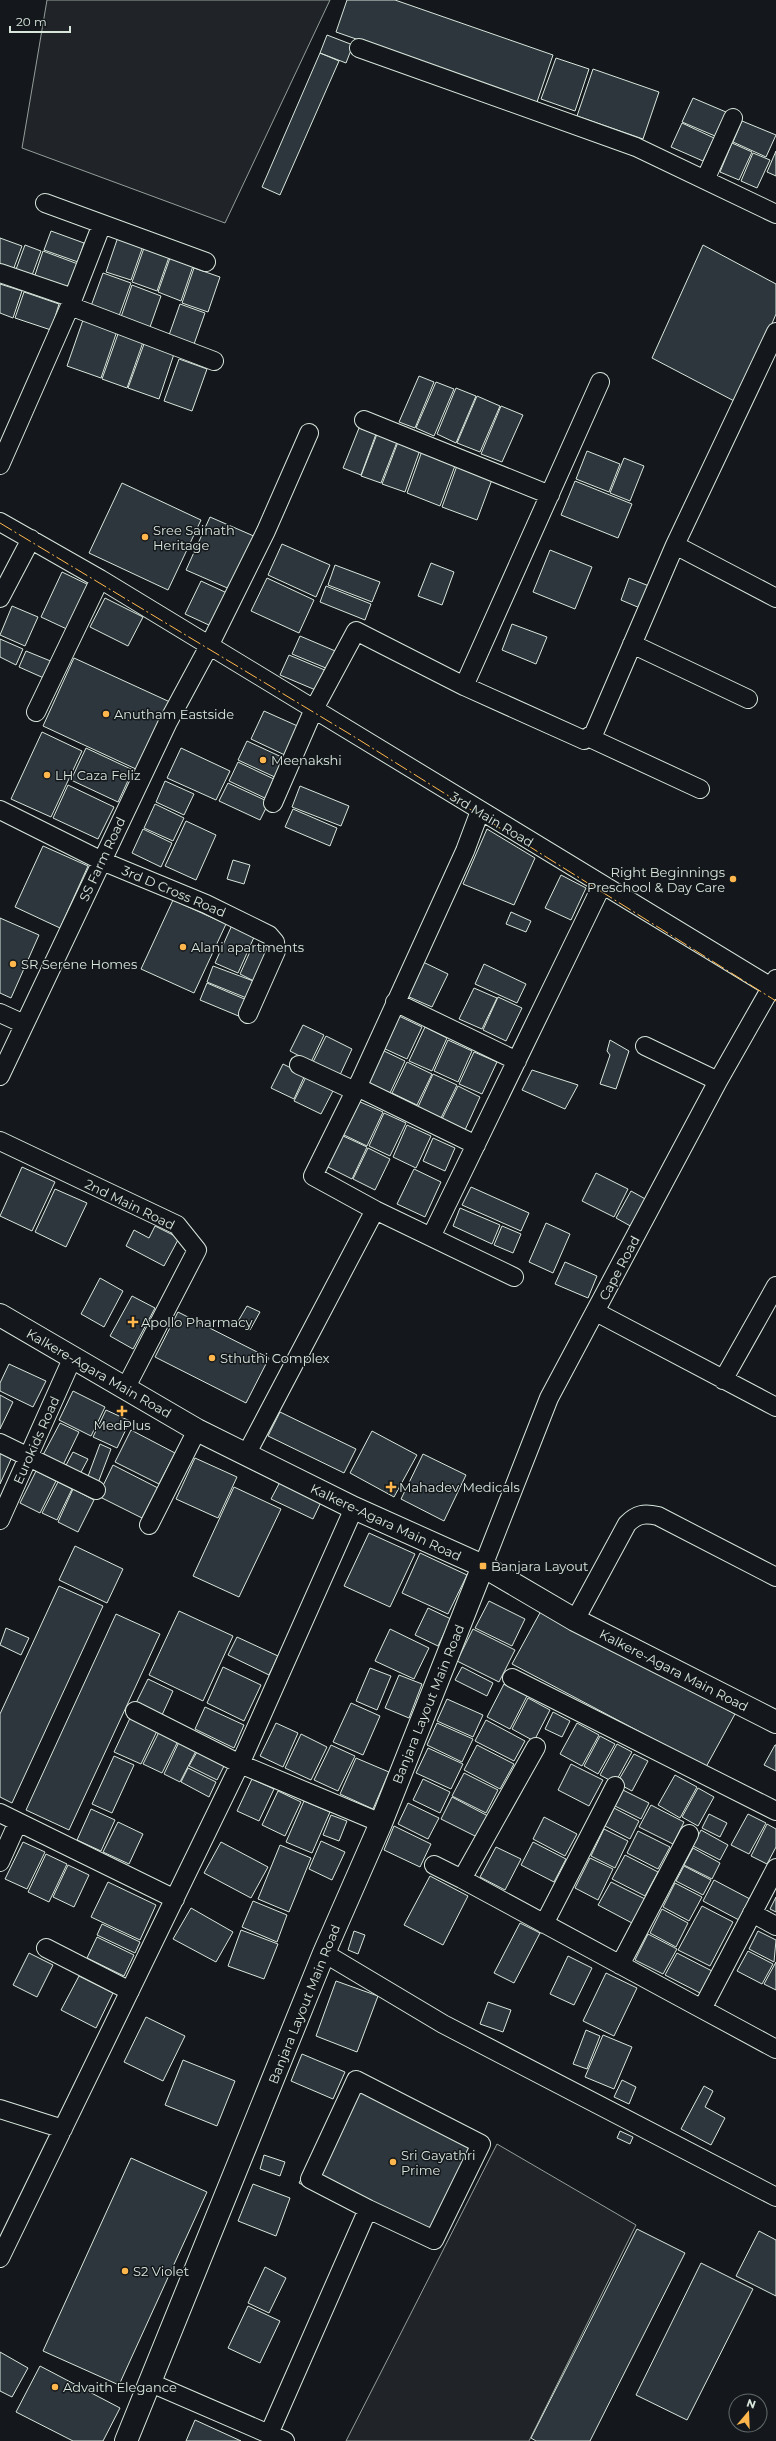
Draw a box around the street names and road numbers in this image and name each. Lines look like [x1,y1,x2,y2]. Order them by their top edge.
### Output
street label: 3rd Main Road [447,788,537,850]
street label: SS Farm Road [75,814,129,904]
street label: 3rd D Cross Road [120,862,228,920]
street label: 2nd Main Road [82,1175,178,1233]
street label: Cape Road [595,1233,643,1303]
street label: Kalkere-Agara Main Road [24,1325,174,1421]
street label: Eurokids Road [10,1394,62,1486]
street label: Kalkere-Agara Main Road [308,1480,464,1564]
street label: Banjara Layout Main Road [389,1622,467,1786]
street label: Kalkere-Agara Main Road [597,1625,751,1715]
street label: Banjara Layout Main Road [265,1922,343,2086]

